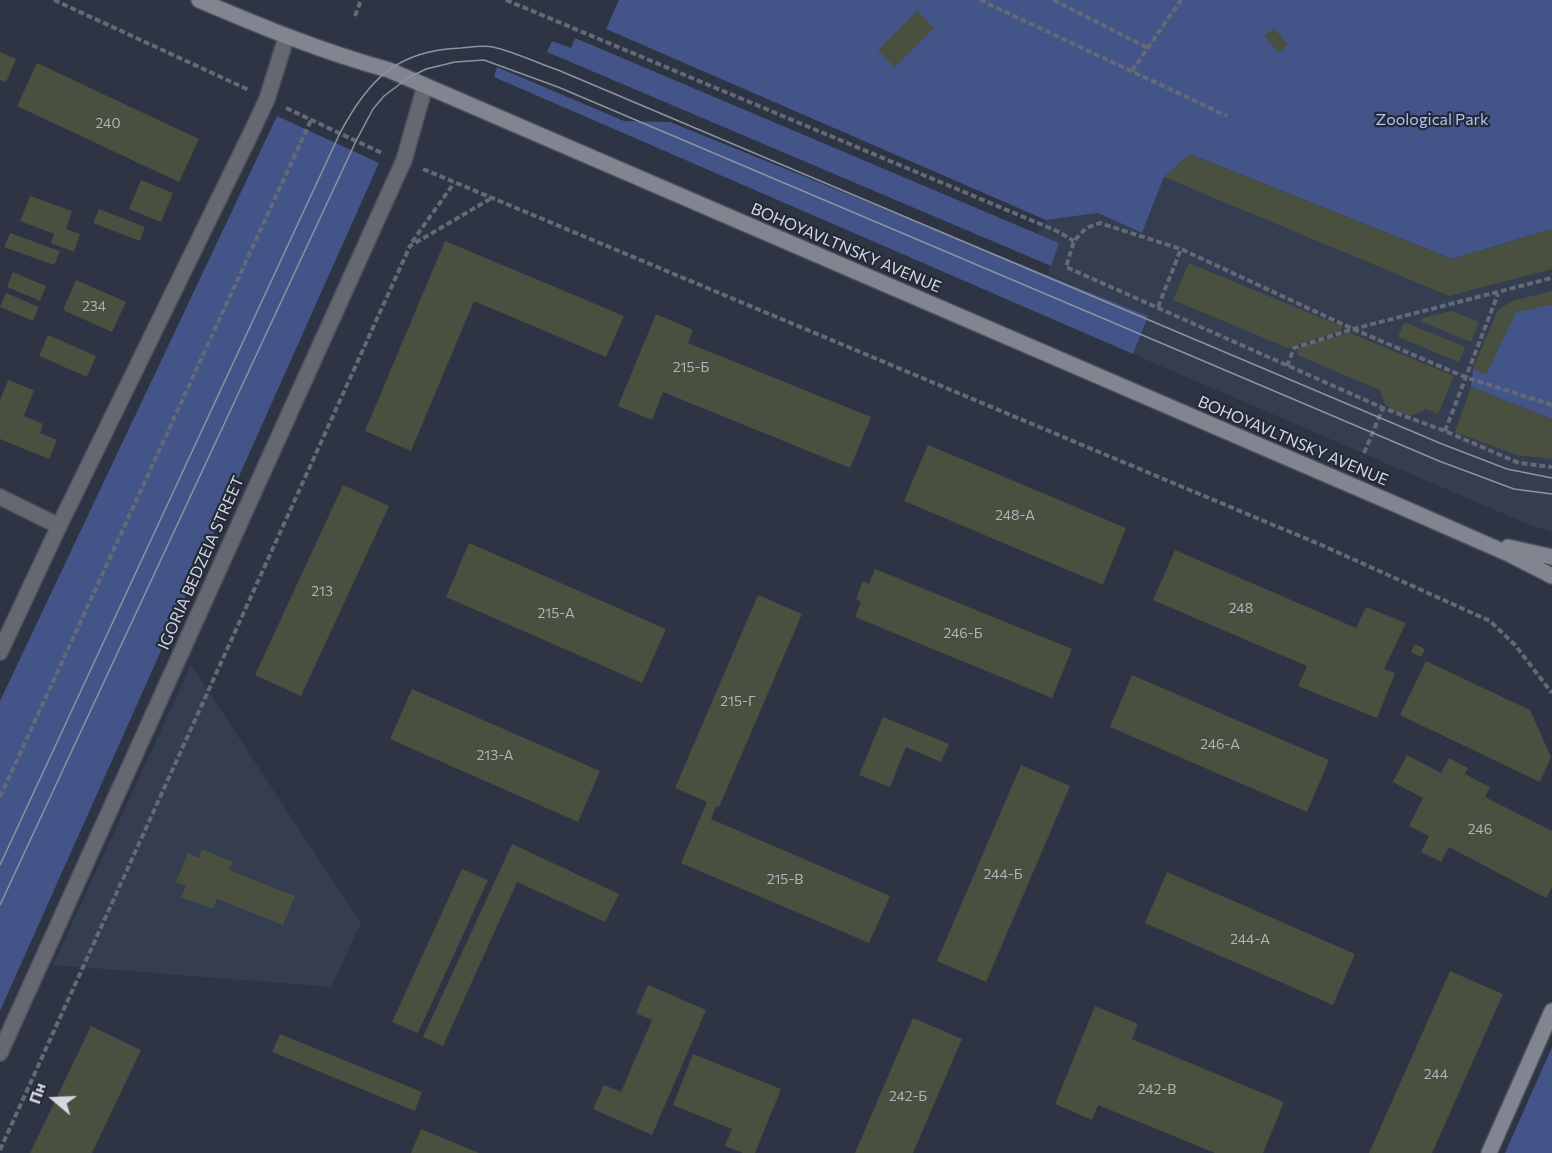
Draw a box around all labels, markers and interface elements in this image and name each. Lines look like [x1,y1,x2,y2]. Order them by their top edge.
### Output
park label: Zoological Park [1375,110,1489,130]
house number: 240 [95,115,121,131]
street label: BOHOYAVLTNSKY AVENUE [748,199,944,297]
house number: 234 [82,298,106,314]
house number: 215-Б [673,359,709,375]
street label: BOHOYAVLTNSKY AVENUE [1195,392,1391,490]
street label: IGORIA BEDZEIA STREET [154,473,248,653]
house number: 248-А [995,507,1035,523]
house number: 213 [311,583,333,599]
house number: 248 [1229,600,1253,616]
house number: 215-А [537,605,575,621]
house number: 246-Б [943,625,983,641]
house number: 215-Г [720,693,756,709]
house number: 246-А [1200,736,1240,752]
house number: 213-А [476,747,514,763]
house number: 246 [1468,821,1492,837]
house number: 244-Б [983,866,1023,882]
house number: 215-В [767,871,803,887]
house number: 244-А [1230,931,1270,947]
house number: 244 [1424,1066,1448,1082]
north arrow [24,1069,84,1129]
text: Пн [24,1080,49,1106]
house number: 242-В [1138,1081,1176,1097]
house number: 242-Б [889,1088,927,1104]

